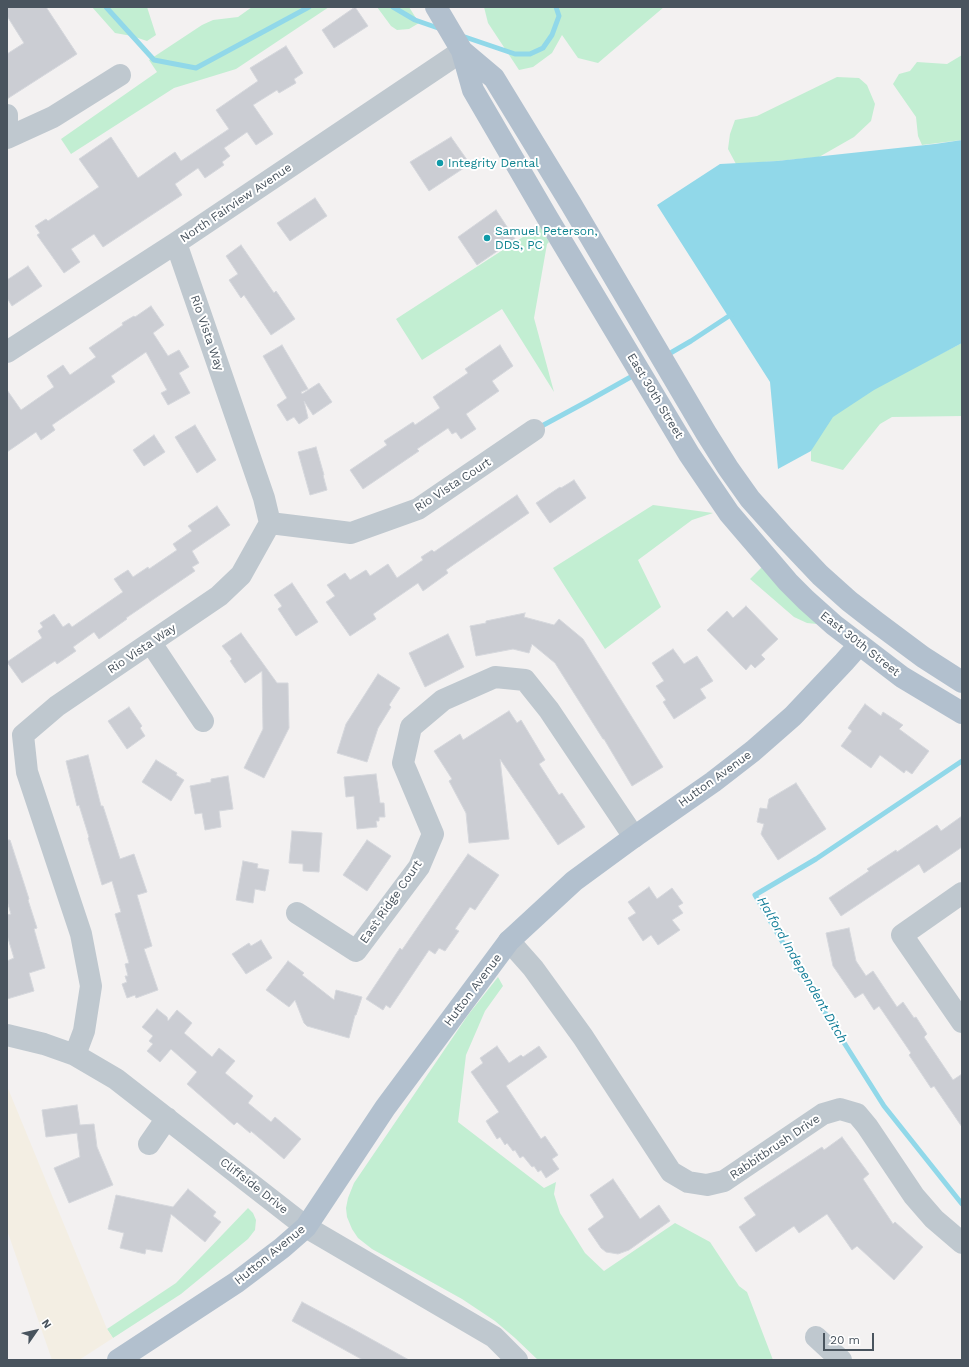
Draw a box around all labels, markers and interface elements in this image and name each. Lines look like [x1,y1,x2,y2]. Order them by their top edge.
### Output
place label: Integrity Dental [448,156,539,170]
marker: Integrity Dental [435,158,445,168]
street label: North Fairview Avenue [178,160,294,246]
place label: Samuel Peterson, DDS, PC [495,224,598,252]
marker: Samuel Peterson, DDS, PC [482,233,492,243]
street label: Rio Vista Way [187,293,227,373]
street label: East 30th Street [624,351,686,441]
street label: Rio Vista Court [412,455,494,515]
street label: East 30th Street [817,608,903,680]
street label: Rio Vista Way [105,621,179,677]
street label: Hutton Avenue [676,748,754,810]
street label: East Ridge Court [357,858,425,946]
water label: Halford Independent Ditch [754,894,850,1046]
street label: Hutton Avenue [441,951,505,1029]
street label: Rabbitbrush Drive [727,1112,823,1182]
street label: Cliffside Drive [217,1155,291,1217]
street label: Hutton Avenue [232,1222,308,1288]
north arrow [16,1311,56,1351]
text: N [39,1317,54,1331]
scale bar [825,1325,876,1351]
text: 20 m [830,1333,860,1347]

